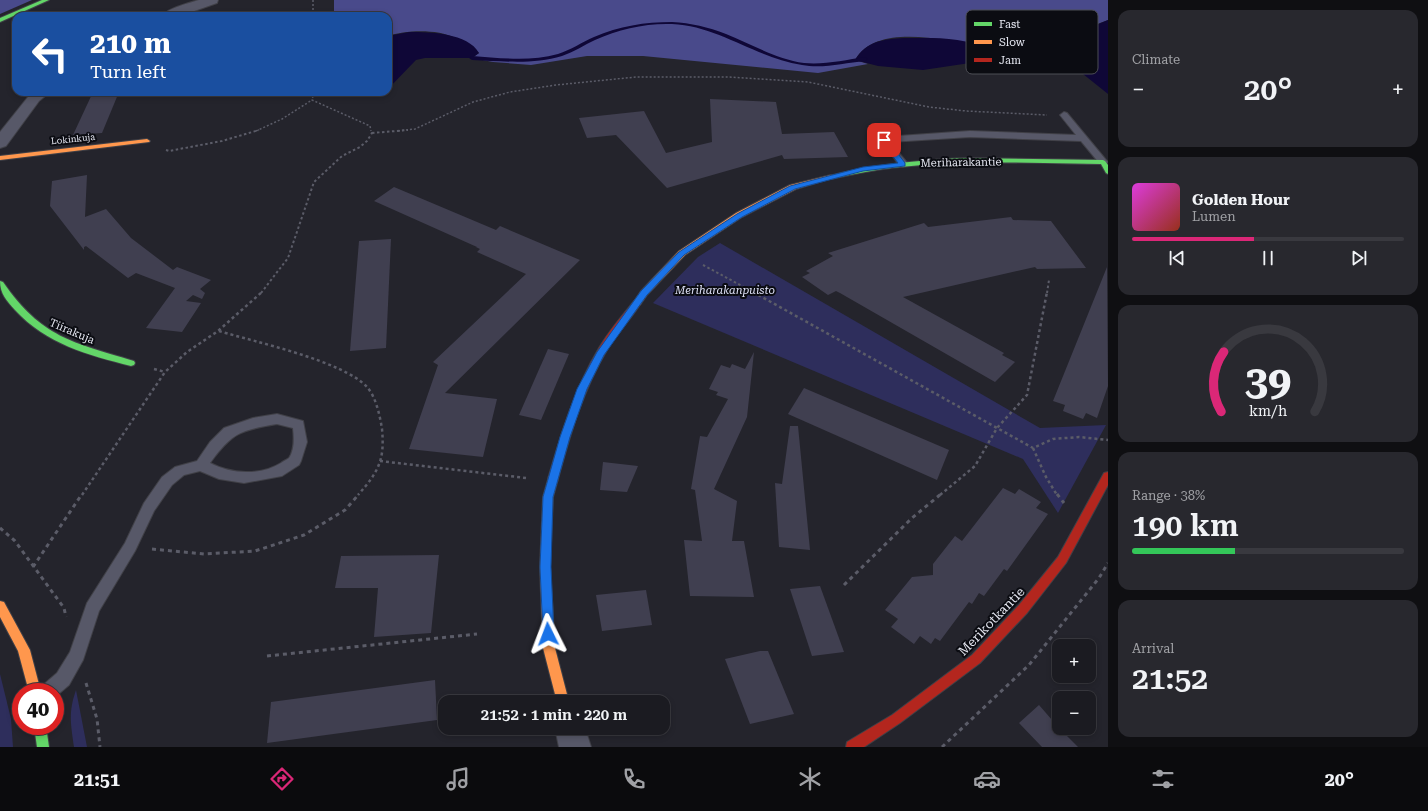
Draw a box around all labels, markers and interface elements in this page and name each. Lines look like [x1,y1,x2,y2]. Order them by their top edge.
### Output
legend [966,10,1098,74]
text: Fast [999,18,1020,31]
text: 210 m [90,27,171,60]
icon: left [24,28,76,80]
text: Slow [999,36,1026,49]
text: Climate [1132,52,1180,67]
text: Jam [999,54,1021,67]
text: Turn left [90,61,166,82]
text: 20° [1244,72,1292,107]
text: − [1132,77,1144,102]
text: + [1392,77,1404,102]
pin [867,123,901,157]
icon: arrive [873,129,895,151]
street label: Lokinkuja [51,132,96,146]
street label: Meriharakantie [920,155,1002,170]
text: Golden Hour [1192,191,1290,209]
text: Lumen [1192,209,1236,224]
icon: previous [1166,247,1188,269]
icon: pause [1257,247,1279,269]
icon: next [1348,247,1370,269]
park label: Meriharakanpuisto [674,284,775,297]
street label: Tiirakuja [47,316,96,347]
text: 39 [1245,355,1291,404]
text: km/h [1249,402,1287,418]
text: Range · 38% [1132,488,1205,503]
text: 190 km [1132,508,1239,543]
street label: Merikotkantie [955,584,1028,659]
position arrow [527,613,569,655]
map controls [1052,639,1096,735]
button: + [1052,639,1096,683]
text: Arrival [1132,641,1174,656]
text: 21:52 [1132,661,1208,696]
speed limit sign: 40 [12,683,64,735]
button: − [1052,691,1096,735]
text: 21:52 · 1 min · 220 m [481,706,627,724]
icon: directions [268,765,296,793]
icon: music [444,765,472,793]
icon: phone [620,765,648,793]
icon: climate [796,765,824,793]
icon: car [973,765,1001,793]
icon: filters [1149,765,1177,793]
text: 21:51 [74,769,120,790]
text: 20° [1325,769,1354,790]

